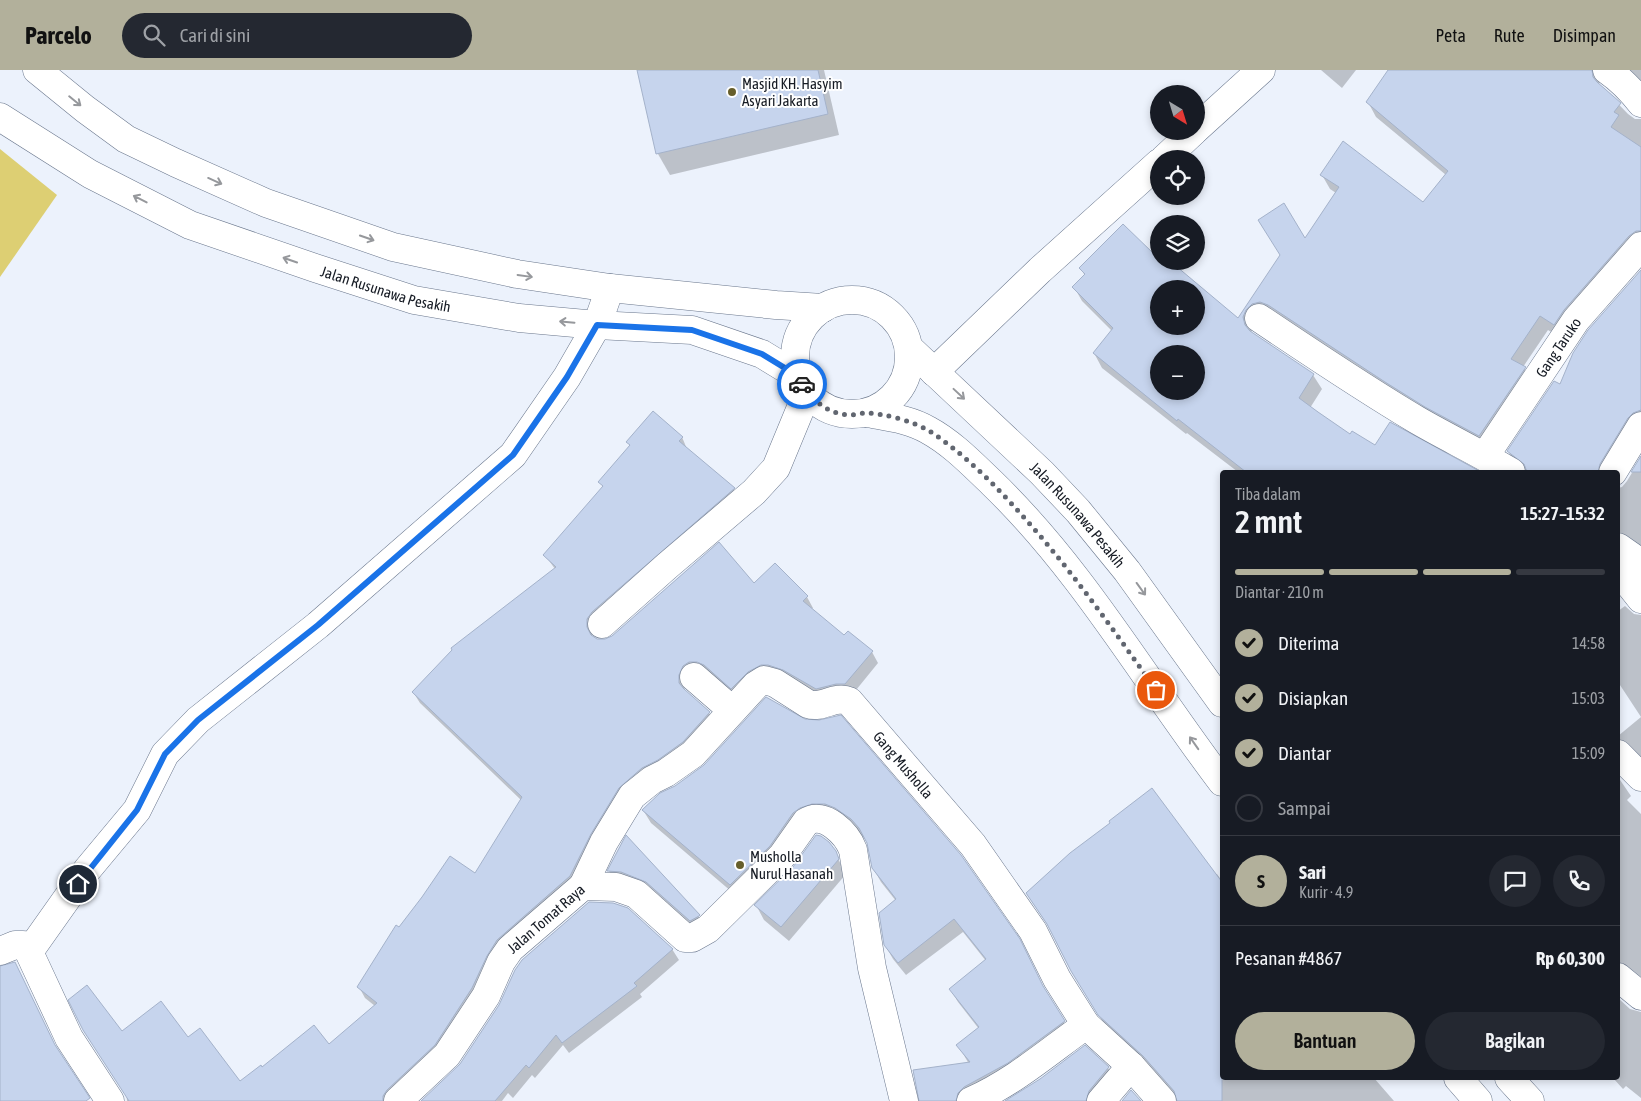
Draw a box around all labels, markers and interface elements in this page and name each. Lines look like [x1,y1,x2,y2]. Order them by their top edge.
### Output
search box [122,13,472,58]
icon: search [140,21,168,49]
text: Parcelo [25,22,92,49]
text: Cari di sini [180,24,250,46]
text: Peta [1435,25,1466,46]
text: Rute [1494,25,1525,46]
text: Disimpan [1553,25,1616,46]
place label: Masjid KH. Hasyim Asyari Jakarta [742,75,843,109]
north arrow [1150,85,1205,140]
map controls [1150,85,1205,400]
marker: Masjid KH. Hasyim Asyari Jakarta [726,86,738,98]
one-way arrow [68,96,81,107]
button: locate [1150,150,1205,205]
one-way arrow [207,176,222,186]
one-way arrow [132,194,147,204]
button: layers [1150,215,1205,270]
one-way arrow [359,234,375,243]
one-way arrow [282,254,298,264]
street label: Jalan Rusunawa Pesakih [319,262,452,315]
one-way arrow [517,271,533,281]
button: + [1150,280,1205,335]
street label: Gang Taruko [1532,314,1584,380]
one-way arrow [559,317,575,327]
button: − [1150,345,1205,400]
courier [777,359,827,409]
icon: car [788,370,816,398]
one-way arrow [952,388,965,400]
street label: Jalan Rusunawa Pesakih [1027,458,1129,571]
text: Tiba dalam [1235,485,1301,503]
text: 15:27–15:32 [1520,502,1605,524]
text: 2 mnt [1235,503,1302,540]
one-way arrow [1135,582,1146,595]
text: Diantar · 210 m [1235,583,1324,601]
icon: check [1235,629,1263,657]
text: Diterima [1278,632,1339,654]
text: 14:58 [1572,634,1605,652]
pin [1135,669,1177,711]
icon: bag [1142,676,1170,704]
icon: check [1235,684,1263,712]
text: Disiapkan [1278,687,1348,709]
text: 15:03 [1572,689,1605,707]
street label: Gang Musholla [870,728,937,801]
one-way arrow [1189,736,1199,750]
icon: check [1235,739,1263,767]
text: Diantar [1278,742,1331,764]
text: 15:09 [1572,744,1605,762]
text: Sampai [1278,797,1331,819]
place label: Musholla Nurul Hasanah [750,848,833,882]
button: chat [1489,855,1541,907]
button: phone [1553,855,1605,907]
marker: Musholla Nurul Hasanah [734,859,746,871]
text: Sari [1299,861,1326,883]
pin [57,863,99,905]
icon: home [64,870,92,898]
text: S [1257,870,1265,892]
street label: Jalan Tomat Raya [504,880,588,956]
text: Kurir · 4.9 [1299,883,1353,901]
text: Pesanan #4867 [1235,947,1342,969]
text: Rp 60,300 [1536,947,1605,969]
button: Bantuan [1235,1012,1415,1070]
button: Bagikan [1425,1012,1605,1070]

